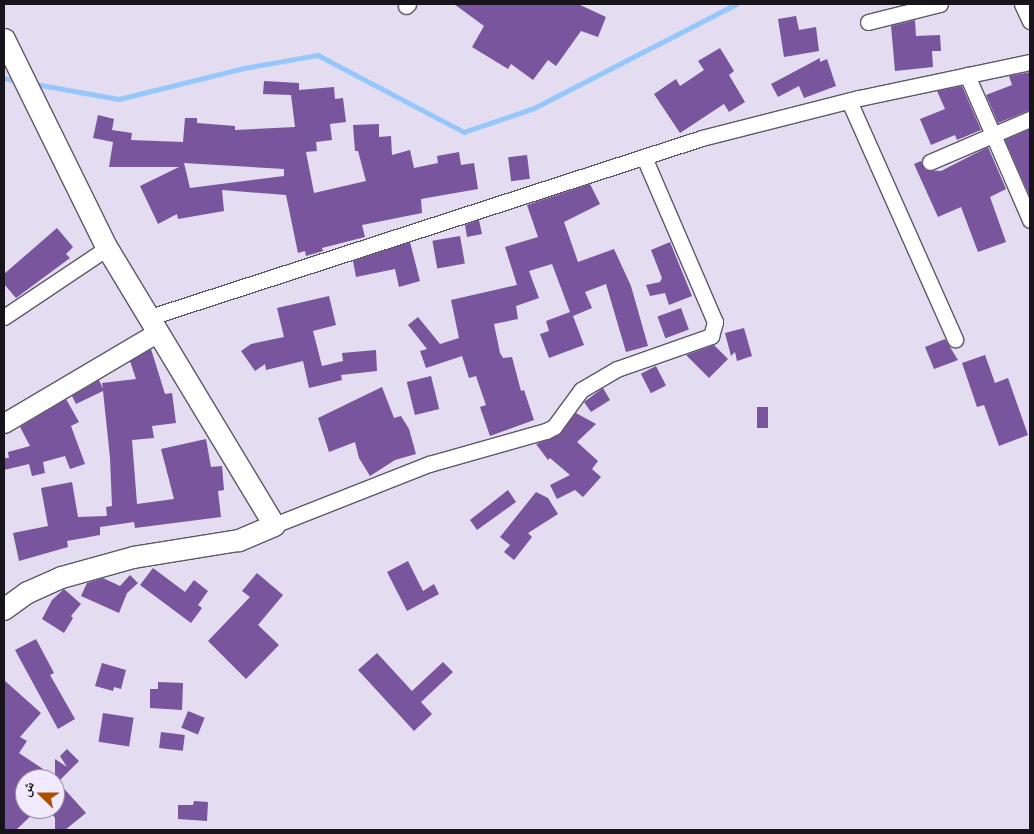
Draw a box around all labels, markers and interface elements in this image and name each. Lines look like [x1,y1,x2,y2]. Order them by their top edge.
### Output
north arrow [15,769,65,819]
text: ش [17,779,37,799]

